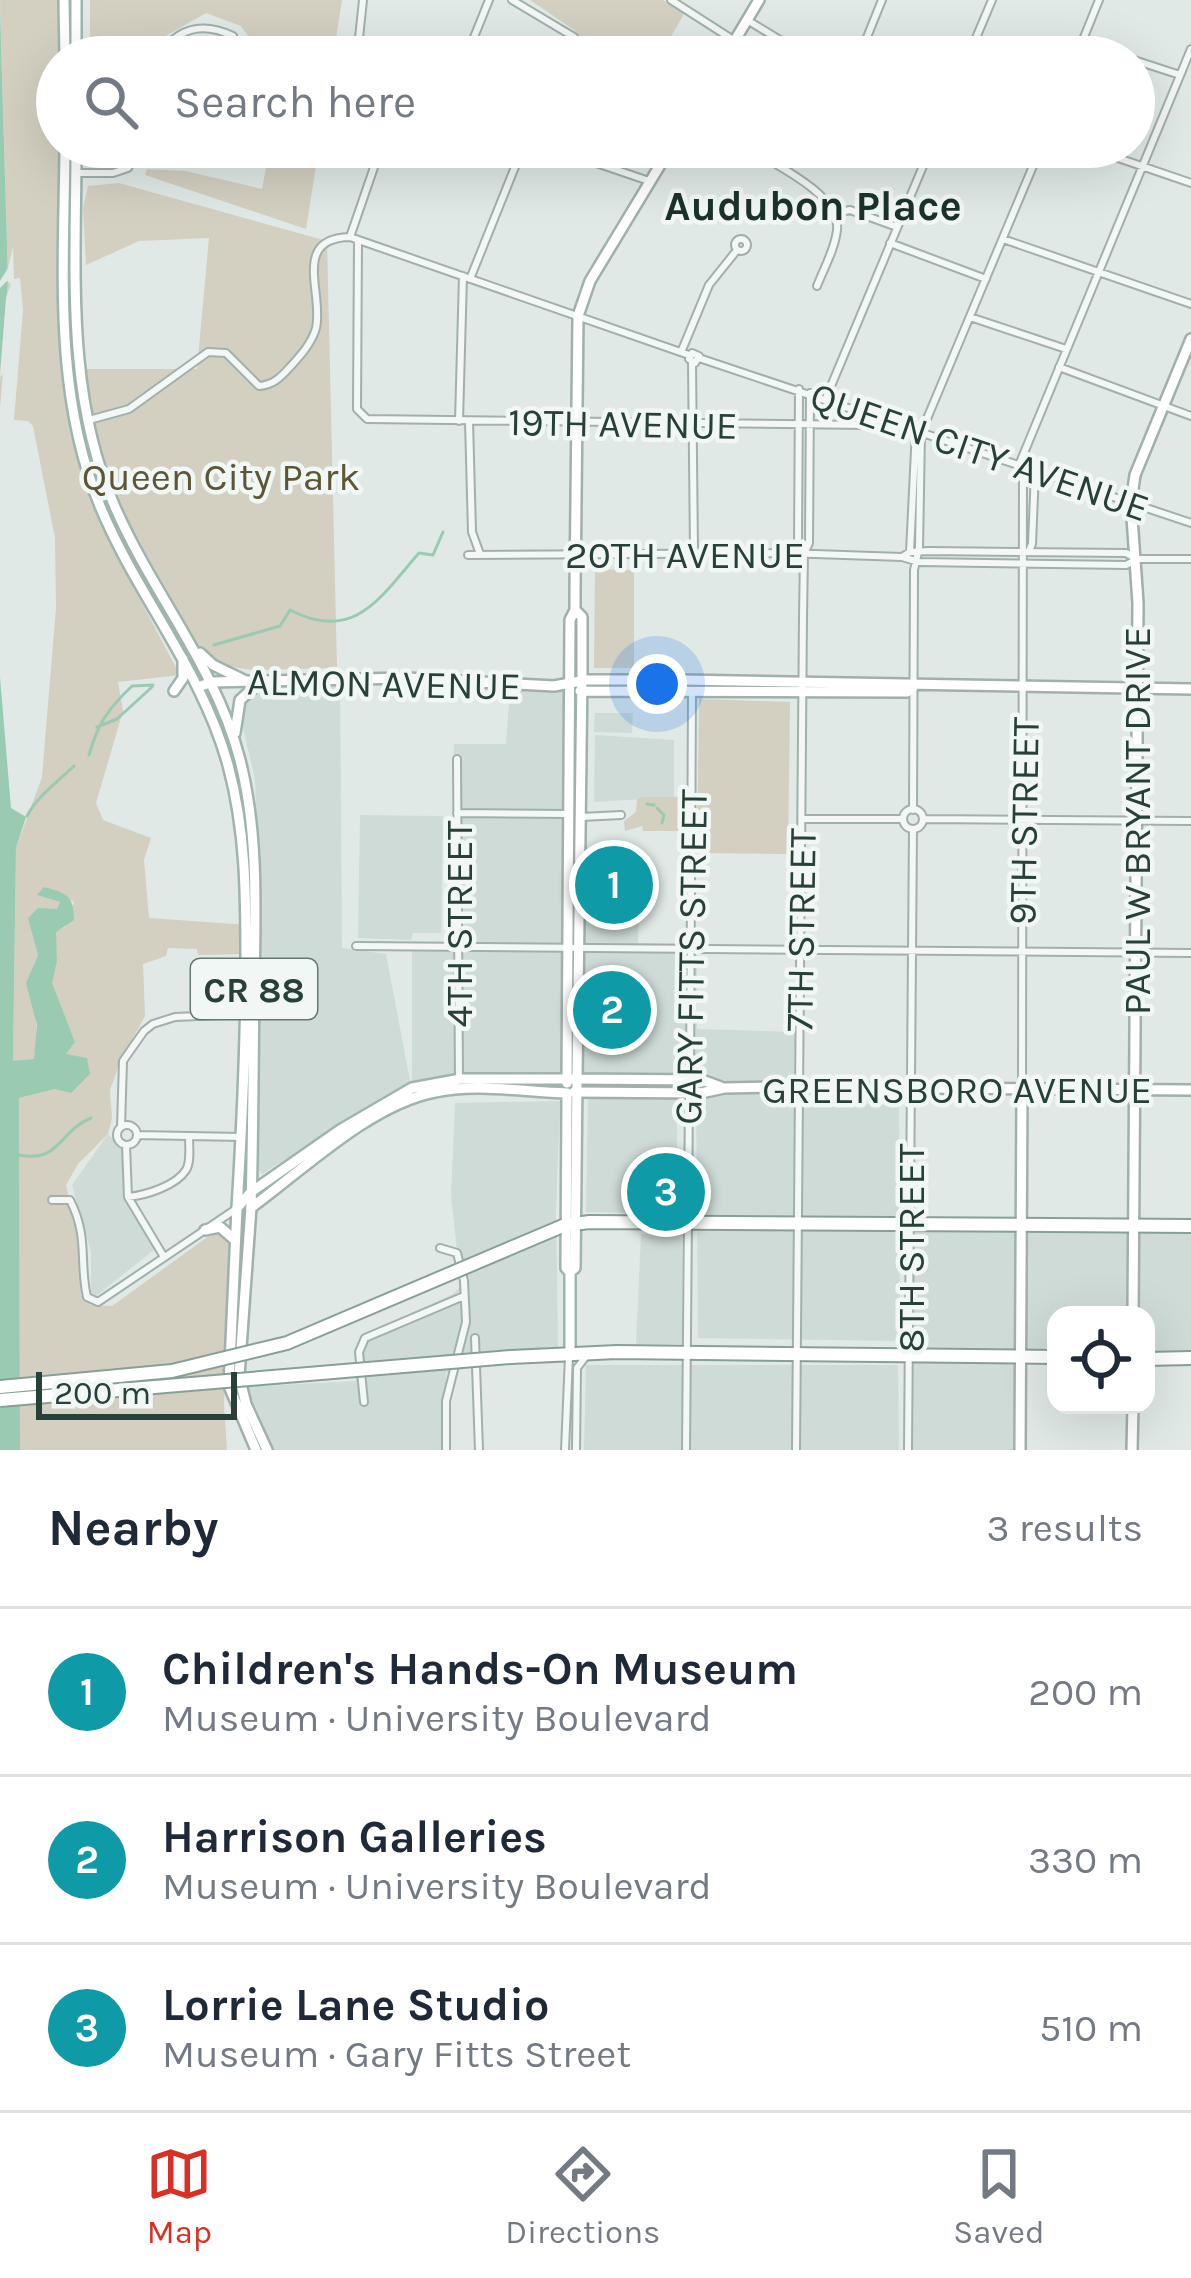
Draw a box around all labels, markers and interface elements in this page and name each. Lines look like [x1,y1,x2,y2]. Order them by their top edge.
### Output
search box [36,36,1155,168]
icon: search [78,69,144,135]
text: Search here [174,76,416,128]
district label: Audubon Place [664,181,962,231]
street label: QUEEN CITY AVENUE [804,372,1155,531]
street label: 19TH AVENUE [508,399,738,449]
park label: Queen City Park [82,454,360,500]
street label: 20TH AVENUE [565,532,805,578]
street label: PAUL W BRYANT DRIVE [1114,627,1160,1015]
your location [627,654,687,714]
street label: ALMON AVENUE [247,659,521,709]
street label: 9TH STREET [999,716,1049,925]
street label: GARY FITTS STREET [665,788,717,1125]
street label: 4TH STREET [436,820,482,1027]
street label: 7TH STREET [776,827,826,1032]
pin: 1 [575,840,653,930]
road number: CR 88 [191,959,317,1019]
pin: 2 [573,965,651,1055]
street label: GREENSBORO AVENUE [762,1067,1152,1113]
street label: 8TH STREET [888,1143,934,1353]
pin: 3 [627,1147,705,1237]
map controls [1047,1306,1155,1414]
button: locate [1047,1306,1155,1414]
scale bar [36,1366,237,1419]
text: 200 m [54,1374,151,1412]
text: Nearby [48,1498,218,1558]
text: 3 results [986,1505,1143,1551]
text: Children's Hands-On Museum [162,1643,798,1695]
text: 1 [80,1669,94,1715]
text: 200 m [1028,1669,1143,1715]
text: Museum · University Boulevard [162,1695,712,1741]
text: Harrison Galleries [162,1811,547,1863]
text: 2 [75,1837,99,1883]
text: 330 m [1028,1837,1143,1883]
text: Museum · University Boulevard [162,1863,712,1909]
text: Lorrie Lane Studio [162,1979,549,2031]
text: 3 [75,2005,99,2051]
text: 510 m [1039,2005,1143,2051]
text: Museum · Gary Fitts Street [162,2031,631,2077]
tab: Map [146,2141,212,2251]
tab: Directions [505,2141,660,2251]
tab: Saved [953,2141,1045,2251]

